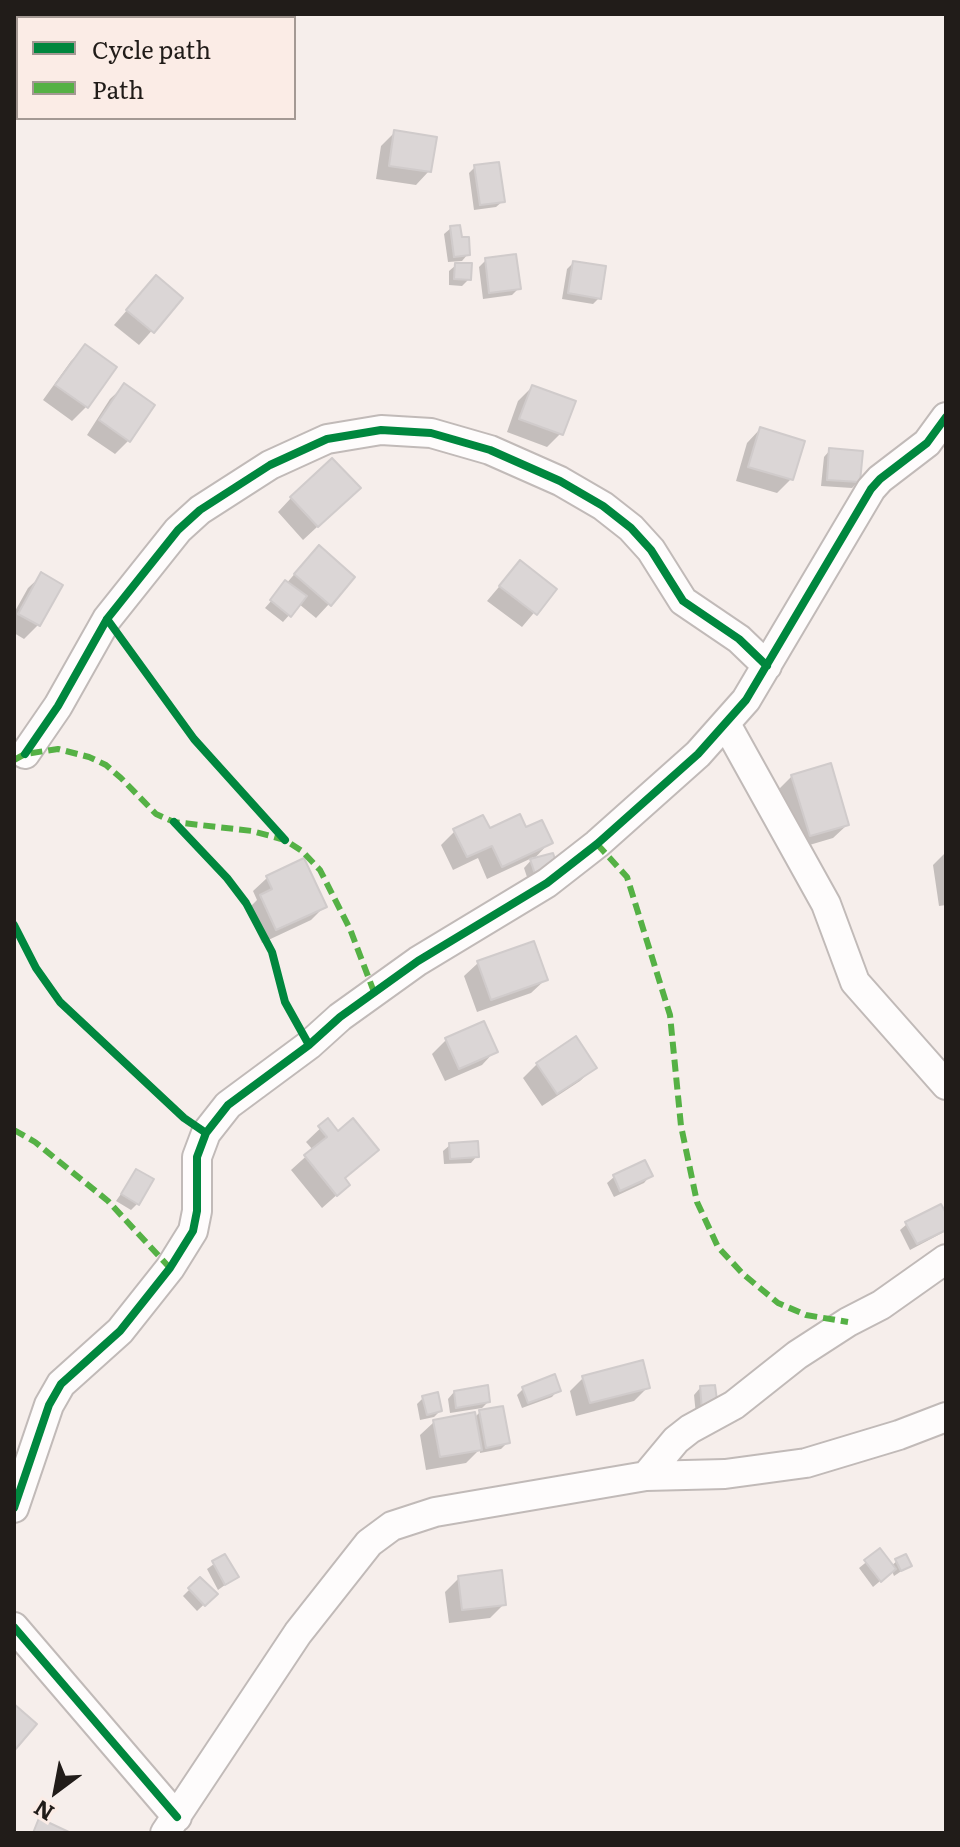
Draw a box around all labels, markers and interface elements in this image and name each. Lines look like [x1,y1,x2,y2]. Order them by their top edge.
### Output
legend [16,16,296,120]
text: Cycle path [92,31,211,66]
text: Path [92,71,144,106]
north arrow [16,1751,96,1831]
text: N [26,1793,60,1831]

